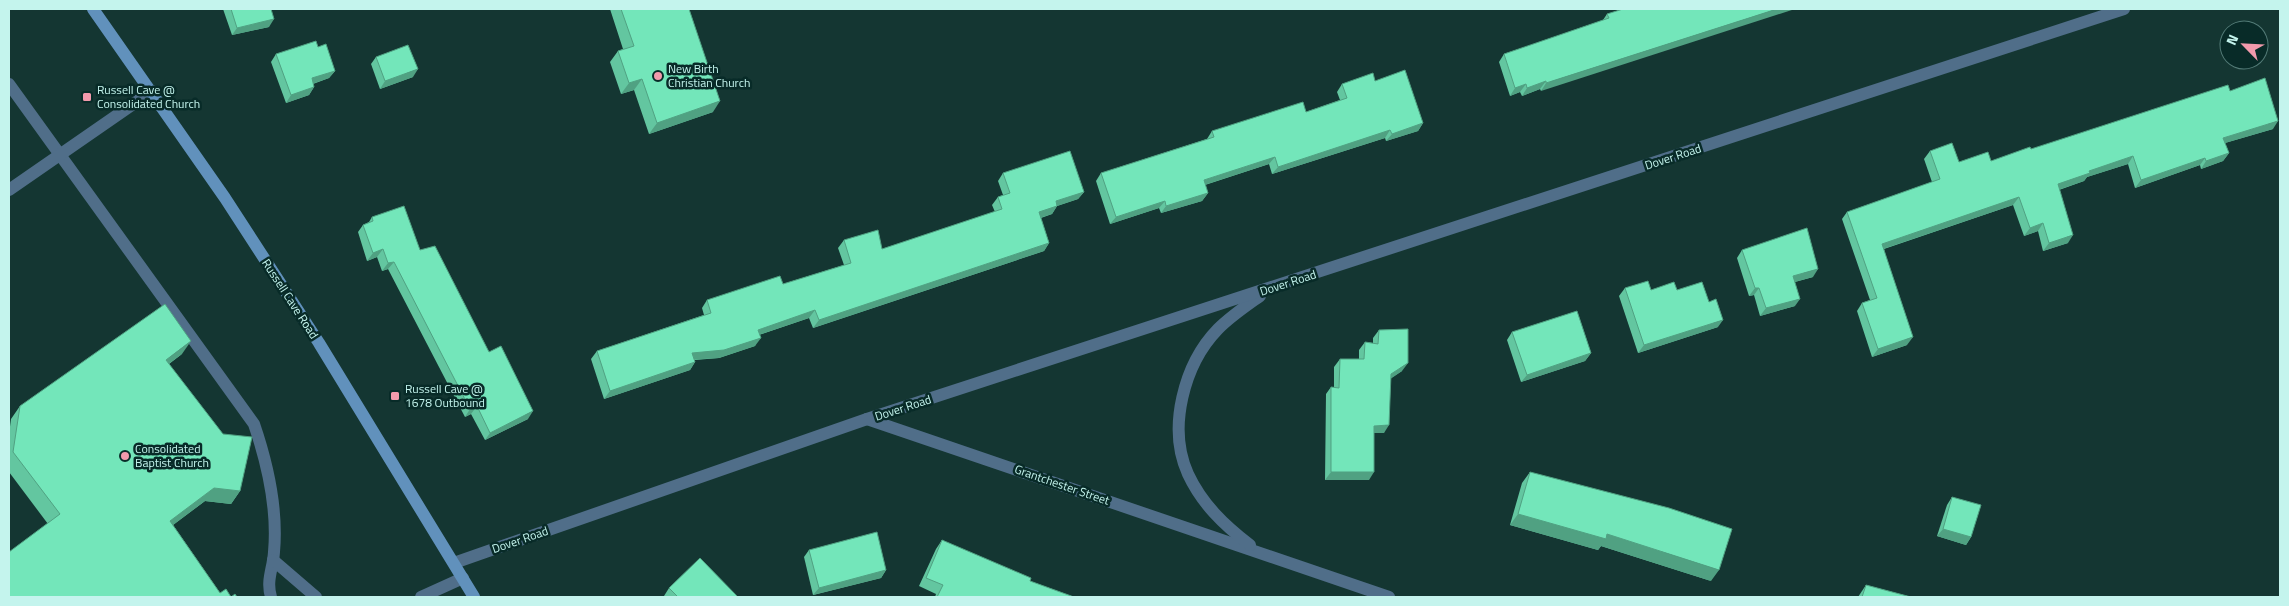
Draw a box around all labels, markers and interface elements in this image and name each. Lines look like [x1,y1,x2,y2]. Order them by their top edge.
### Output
north arrow [2219,20,2269,70]
text: N [2220,31,2243,48]
place label: New Birth Christian Church [668,59,750,92]
marker: New Birth Christian Church [652,70,664,82]
place label: Russell Cave @ Consolidated Church [97,80,200,113]
marker: Russell Cave @ Consolidated Church [81,91,93,103]
street label: Dover Road [1642,138,1704,175]
street label: Russell Cave Road [257,255,323,342]
street label: Dover Road [1257,264,1319,301]
place label: Russell Cave @ 1678 Outbound [405,379,485,412]
street label: Dover Road [872,389,934,426]
marker: Russell Cave @ 1678 Outbound [389,390,401,402]
place label: Consolidated Baptist Church [135,439,209,472]
marker: Consolidated Baptist Church [119,450,131,462]
street label: Grantchester Street [1012,459,1113,510]
street label: Dover Road [489,521,551,558]

